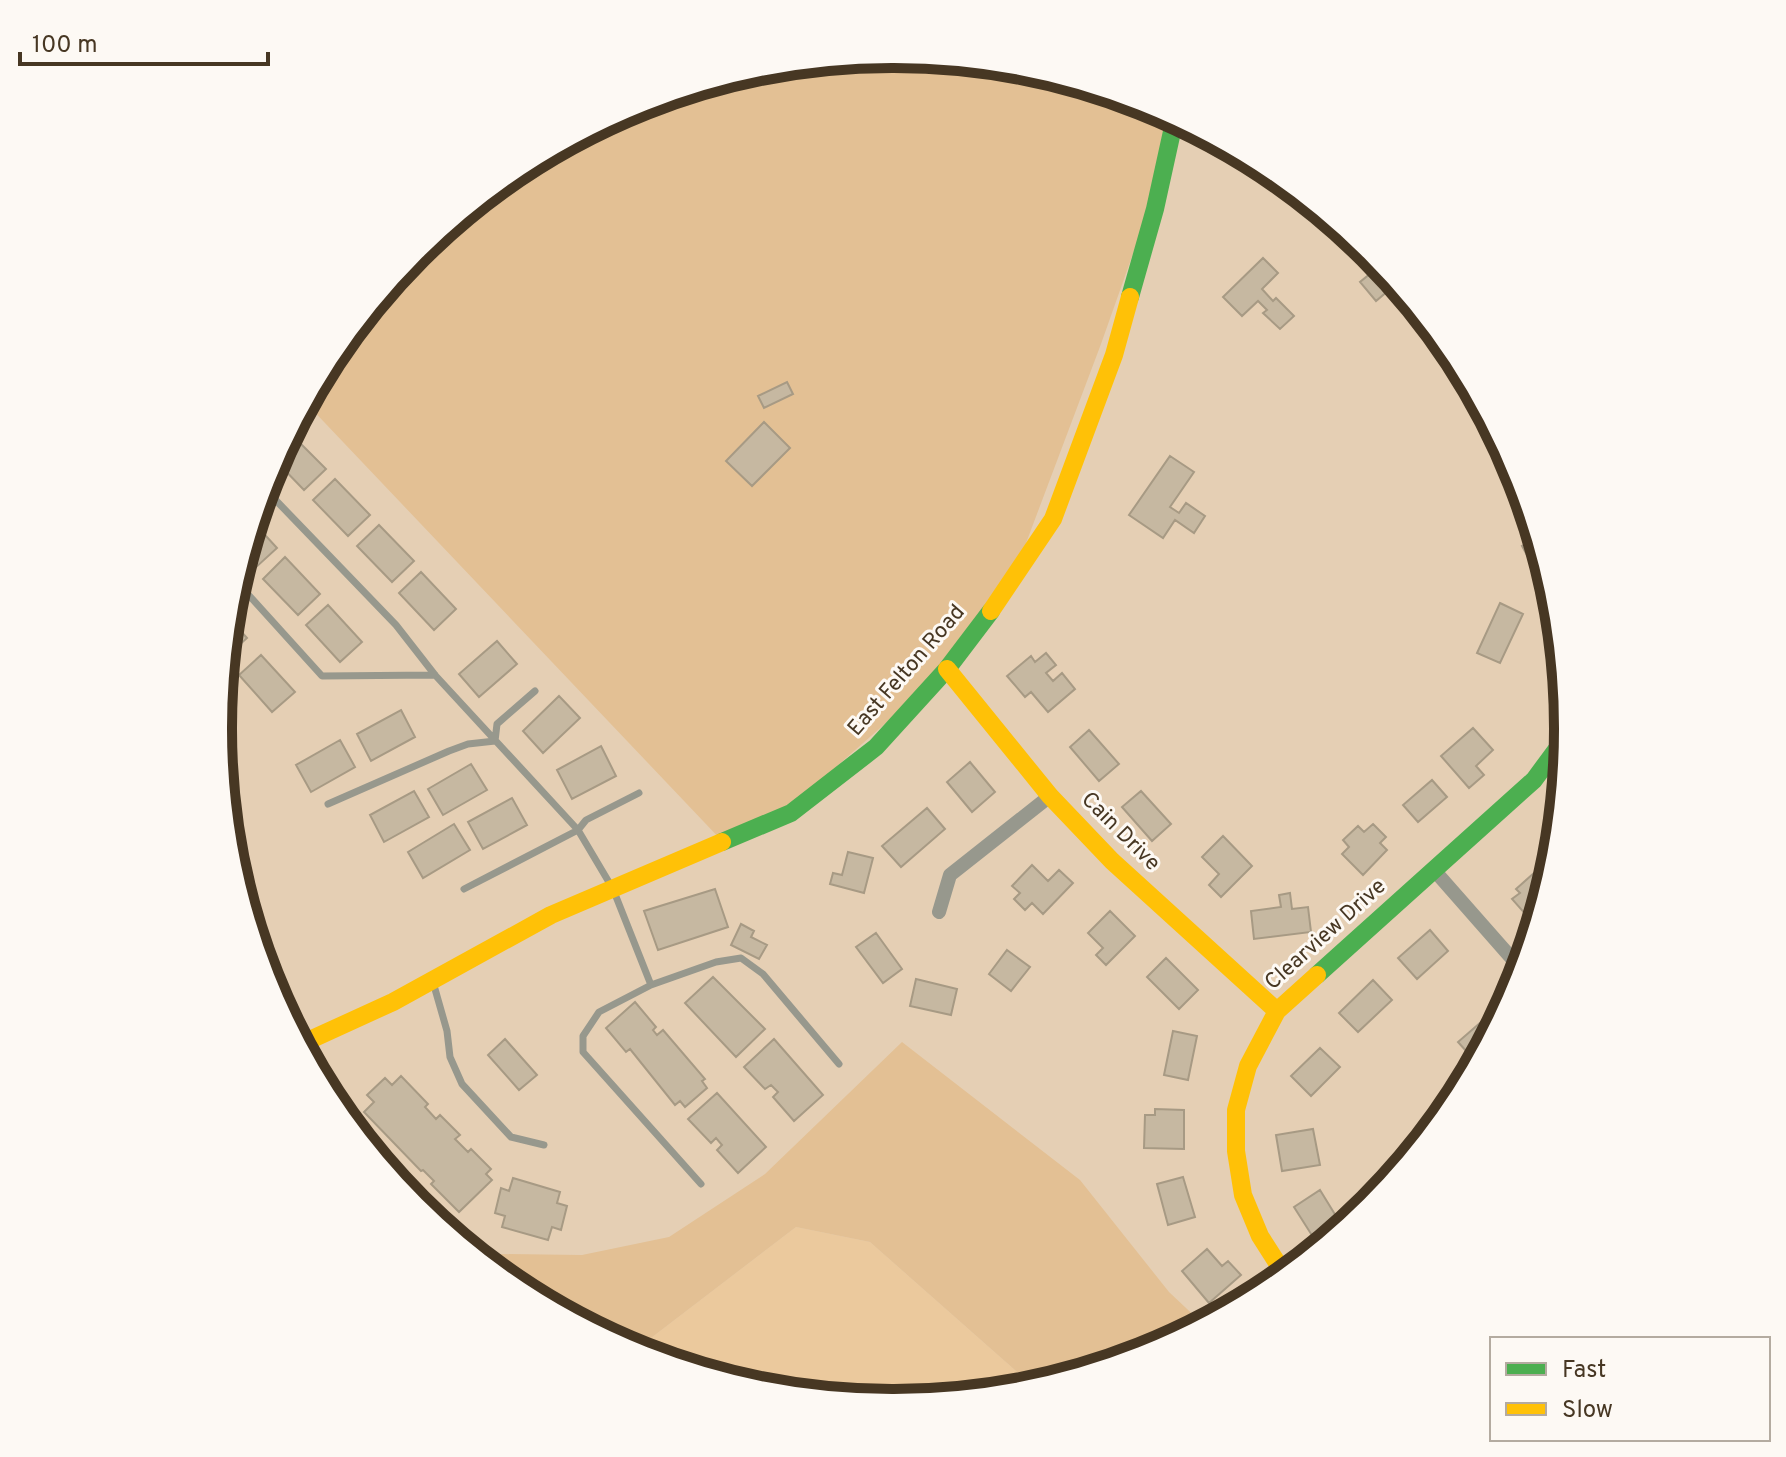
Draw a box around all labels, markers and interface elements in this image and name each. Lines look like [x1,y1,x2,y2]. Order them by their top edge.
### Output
scale bar [20,16,268,66]
text: 100 m [32,31,98,61]
street label: East Felton Road [843,600,971,742]
street label: Cain Drive [1075,787,1165,877]
street label: Clearview Drive [1260,874,1392,996]
legend [1490,1337,1770,1441]
text: Fast [1562,1356,1606,1386]
text: Slow [1562,1396,1613,1426]

